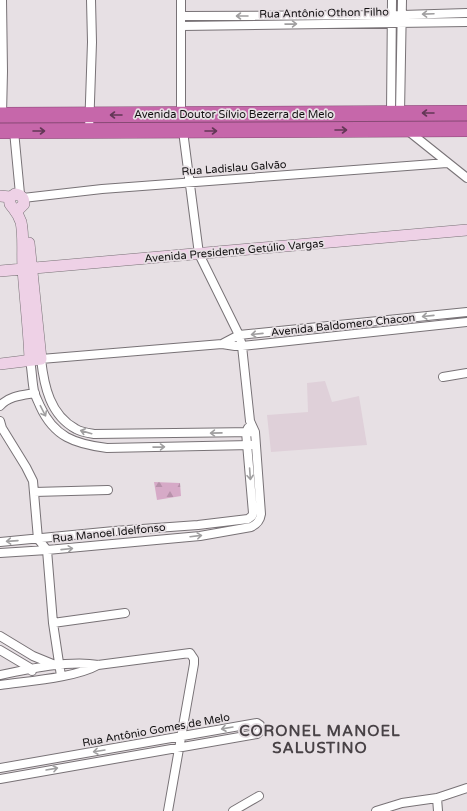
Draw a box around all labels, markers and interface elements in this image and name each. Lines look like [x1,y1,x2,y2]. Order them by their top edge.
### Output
street label: Rua Antônio Othon Filho [259,5,389,21]
one-way arrow [422,10,435,18]
one-way arrow [236,12,249,20]
one-way arrow [284,21,297,28]
street label: Avenida Doutor Sílvio Bezerra de Melo [134,108,334,121]
one-way arrow [422,109,435,117]
one-way arrow [110,111,123,119]
one-way arrow [334,126,347,134]
one-way arrow [32,127,45,135]
one-way arrow [204,127,217,135]
street label: Rua Ladislau Galvão [181,158,287,178]
street label: Avenida Presidente Getúlio Vargas [144,237,324,265]
street label: Avenida Baldomero Chacon [270,311,416,339]
one-way arrow [422,313,435,320]
one-way arrow [251,330,264,337]
one-way arrow [40,405,47,417]
one-way arrow [80,428,93,435]
one-way arrow [210,429,223,437]
one-way arrow [152,443,165,451]
one-way arrow [247,467,254,480]
street label: Rua Manoel Idelfonso [52,521,167,545]
one-way arrow [189,532,202,540]
one-way arrow [6,538,19,545]
one-way arrow [60,545,73,552]
street label: Rua Antônio Gomes de Melo [81,711,231,749]
district label: CORONEL MANOEL SALUSTINO [239,722,401,757]
one-way arrow [221,725,234,733]
one-way arrow [93,747,106,755]
one-way arrow [45,765,58,773]

